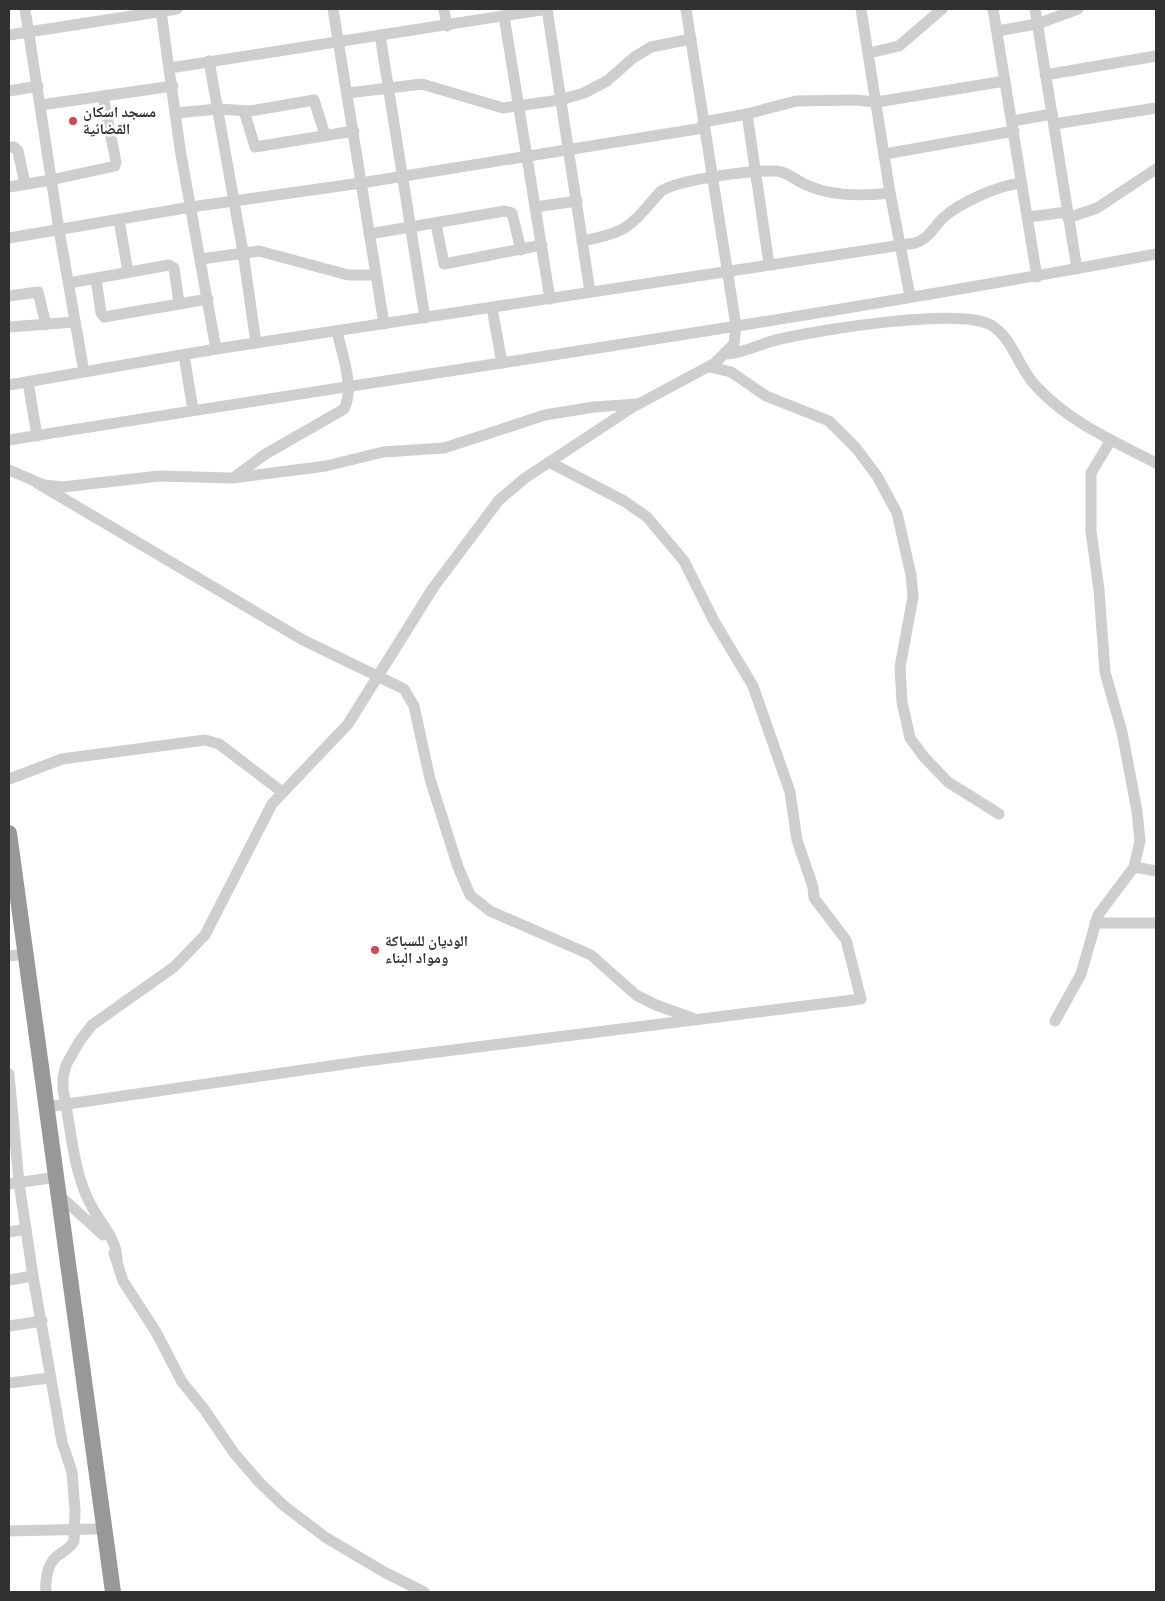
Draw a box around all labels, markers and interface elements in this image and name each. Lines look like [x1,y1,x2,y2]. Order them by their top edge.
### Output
place label: مسجد اسكان القضائية [83,103,156,138]
marker: مسجد اسكان القضائية [67,115,79,127]
place label: الوديان للسباكة ومواد البناء [385,932,468,967]
marker: الوديان للسباكة ومواد البناء [369,944,381,956]

